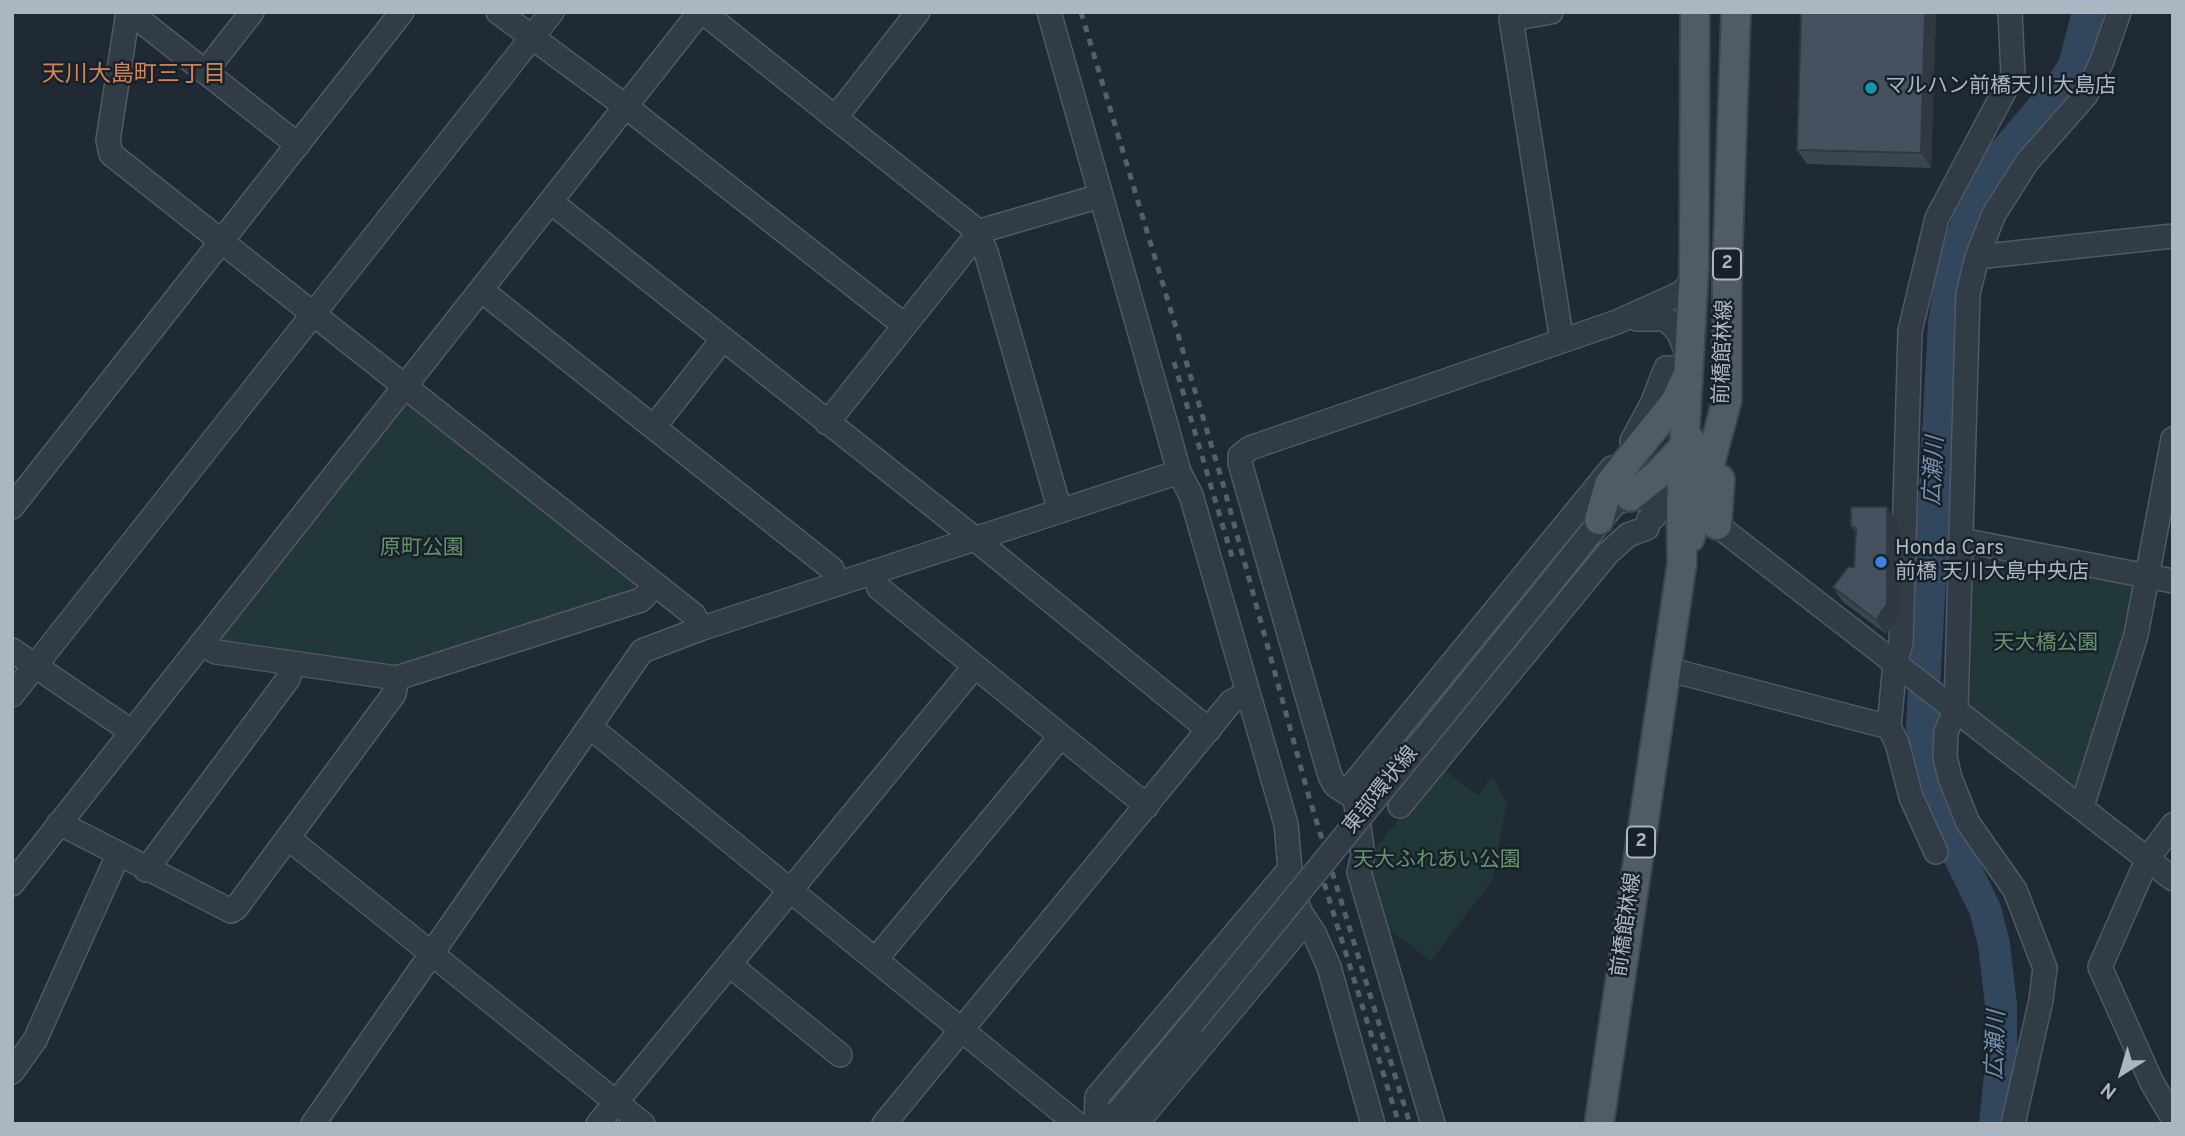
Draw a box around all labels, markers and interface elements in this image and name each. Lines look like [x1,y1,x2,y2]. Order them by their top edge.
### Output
district label: 天川大島町三丁目 [42,62,226,90]
place label: マルハン前橋天川大島店 [1885,75,2116,101]
marker: マルハン前橋天川大島店 [1863,80,1879,96]
road number: 2 [1713,248,1741,280]
street label: 前橋館林線 [1711,299,1739,405]
water label: 広瀬川 [1920,436,1952,506]
park label: 原町公園 [380,537,464,563]
place label: Honda Cars 前橋 天川大島中央店 [1895,537,2089,587]
marker: Honda Cars 前橋 天川大島中央店 [1873,554,1889,570]
park label: 天大橋公園 [1994,632,2098,658]
street label: 東部環状線 [1339,742,1425,840]
road number: 2 [1627,827,1655,858]
park label: 天大ふれあい公園 [1353,849,1521,875]
street label: 前橋館林線 [1608,871,1648,979]
water label: 広瀬川 [1983,1010,2013,1080]
north arrow [2087,1038,2157,1108]
text: N [2097,1076,2122,1103]

